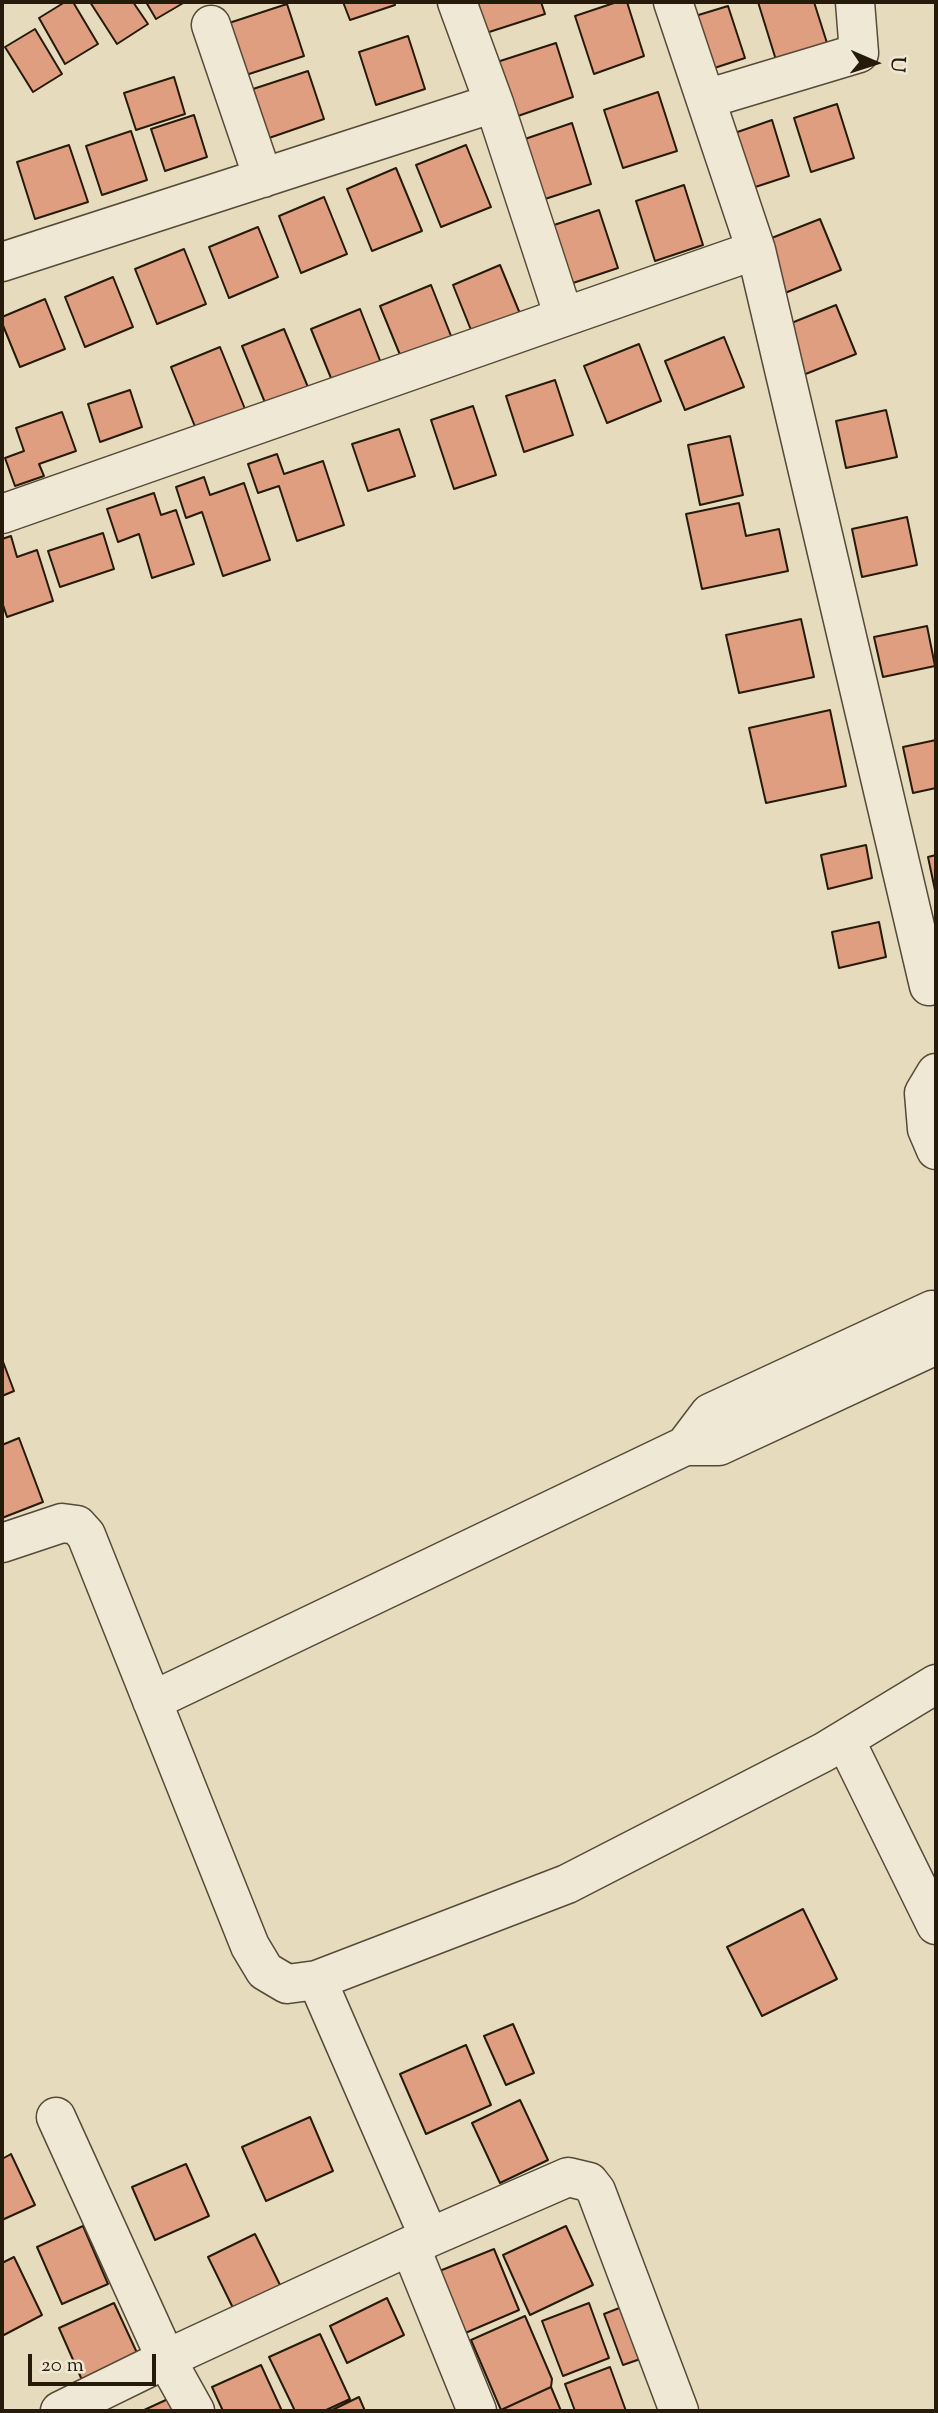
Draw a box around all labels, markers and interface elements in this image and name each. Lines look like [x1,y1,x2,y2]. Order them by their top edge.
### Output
north arrow [840,28,910,98]
text: U [883,56,910,73]
scale bar [32,2340,159,2384]
text: 20 m [41,2351,84,2381]

